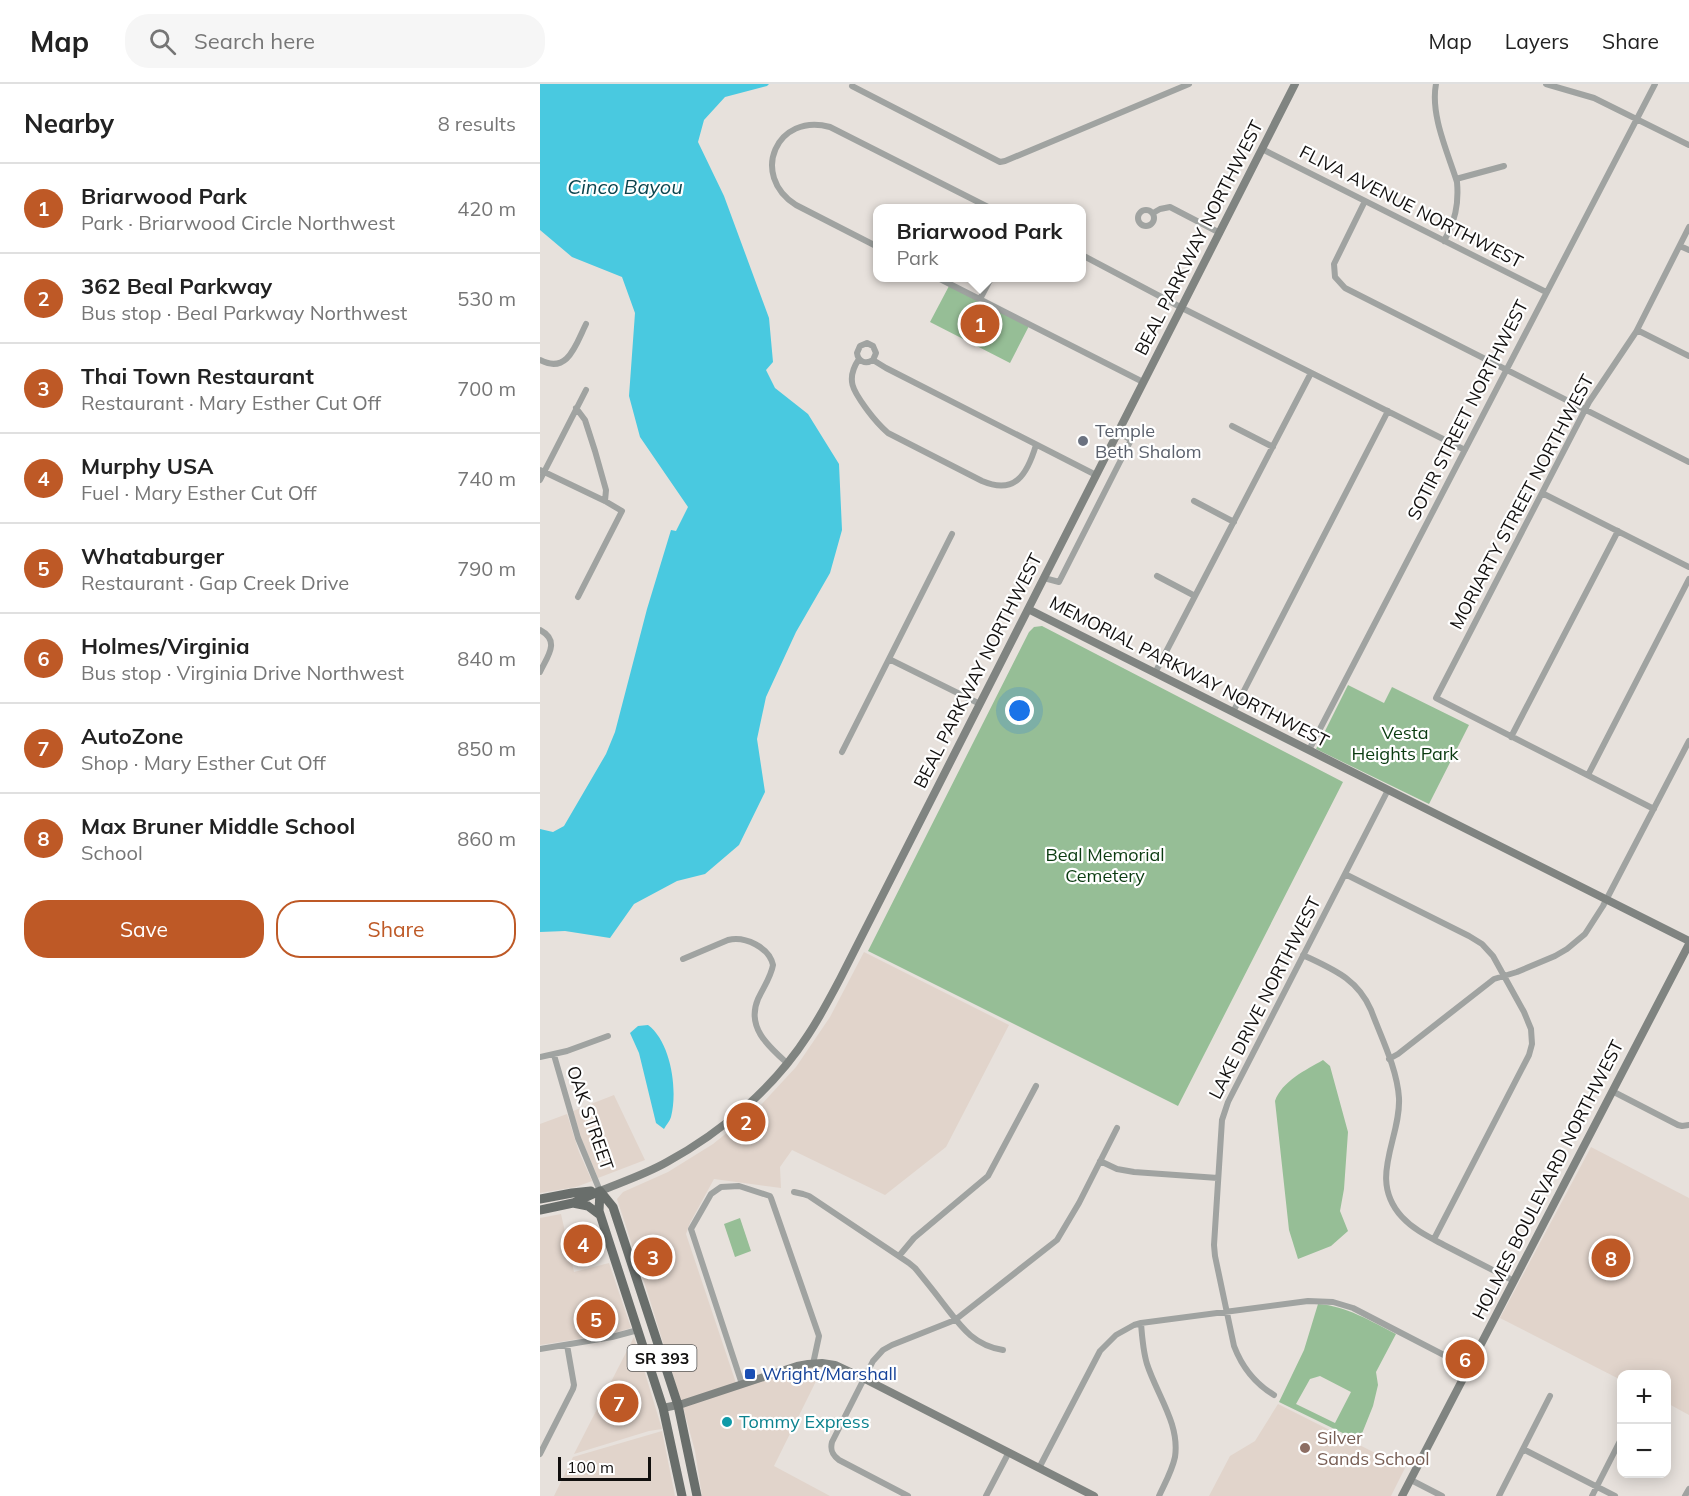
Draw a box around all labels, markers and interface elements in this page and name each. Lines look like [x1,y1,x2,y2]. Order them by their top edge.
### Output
search box [125,14,545,68]
text: Map [30,24,89,59]
icon: search [146,25,179,58]
text: Search here [194,27,315,55]
text: Map [1429,28,1472,54]
text: Layers [1505,28,1569,54]
text: Share [1602,28,1659,54]
text: Nearby [24,107,114,140]
text: 8 results [438,111,516,136]
street label: BEAL PARKWAY NORTHWEST [1129,116,1268,359]
street label: FLIVA AVENUE NORTHWEST [1296,140,1527,273]
water label: Cinco Bayou [567,174,683,199]
text: Briarwood Park [81,182,247,210]
text: 1 [38,196,50,221]
text: 420 m [457,196,516,221]
popup [873,204,1086,282]
text: Park · Briarwood Circle Northwest [81,210,395,235]
text: Briarwood Park [896,217,1063,245]
text: Park [896,245,939,270]
text: 362 Beal Parkway [81,272,272,300]
text: 2 [38,286,50,311]
text: 530 m [457,286,516,311]
street label: SOTIR STREET NORTHWEST [1402,296,1533,524]
text: Bus stop · Beal Parkway Northwest [81,300,407,325]
pin: 1 [960,302,1000,346]
text: Thai Town Restaurant [81,362,314,390]
street label: MORIARTY STREET NORTHWEST [1444,370,1599,633]
text: 3 [38,376,50,401]
text: 700 m [457,376,516,401]
text: Restaurant · Mary Esther Cut Off [81,390,381,415]
place label: Temple Beth Shalom [1095,419,1202,463]
marker: Temple Beth Shalom [1076,434,1090,448]
text: Murphy USA [81,452,214,480]
text: 4 [38,466,50,491]
text: 740 m [457,466,516,491]
text: Fuel · Mary Esther Cut Off [81,480,316,505]
text: Whataburger [81,542,224,570]
street label: BEAL PARKWAY NORTHWEST [908,549,1047,792]
text: 5 [38,556,50,581]
text: 790 m [457,556,516,581]
text: Restaurant · Gap Creek Drive [81,570,349,595]
street label: MEMORIAL PARKWAY NORTHWEST [1046,591,1333,752]
text: Holmes/Virginia [81,632,250,660]
text: 6 [38,646,50,671]
text: 840 m [457,646,516,671]
text: Bus stop · Virginia Drive Northwest [81,660,404,685]
your location [1005,696,1034,725]
park label: Vesta Heights Park [1351,721,1459,765]
text: AutoZone [81,722,183,750]
text: 7 [38,736,50,761]
text: 850 m [457,736,516,761]
text: Shop · Mary Esther Cut Off [81,750,326,775]
text: Max Bruner Middle School [81,812,355,840]
text: 8 [38,826,50,851]
text: 860 m [457,826,516,851]
text: School [81,840,143,865]
park label: Beal Memorial Cemetery [1045,843,1165,887]
street label: LAKE DRIVE NORTHWEST [1203,893,1326,1103]
button: Save [24,900,264,958]
button: Share [276,900,516,958]
street label: HOLMES BOULEVARD NORTHWEST [1467,1036,1628,1323]
street label: OAK STREET [562,1063,619,1173]
pin: 2 [726,1100,766,1144]
pin: 4 [564,1222,603,1266]
pin: 3 [634,1234,672,1280]
pin: 8 [1592,1236,1630,1280]
pin: 5 [576,1296,616,1342]
pin: 6 [1446,1336,1484,1382]
road number: SR 393 [628,1345,696,1371]
place label: Wright/Marshall [762,1362,897,1385]
marker: Wright/Marshall [743,1367,757,1381]
map controls [1617,1370,1671,1478]
button: + [1617,1370,1671,1424]
pin: 7 [600,1380,638,1426]
place label: Tommy Express [739,1410,870,1433]
marker: Tommy Express [720,1415,734,1429]
button: − [1617,1424,1671,1478]
place label: Silver Sands School [1317,1426,1430,1470]
marker: Silver Sands School [1298,1441,1312,1455]
scale bar [558,1454,651,1482]
text: 100 m [567,1457,614,1477]

